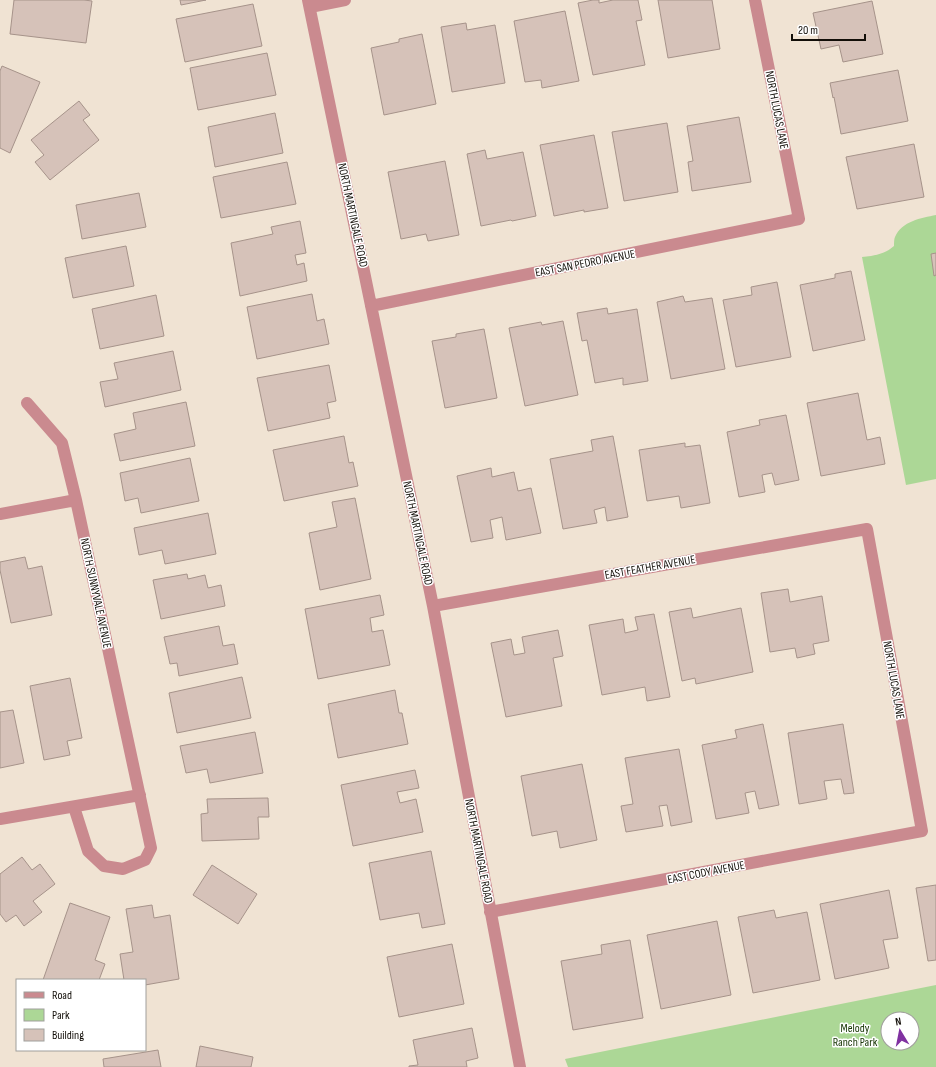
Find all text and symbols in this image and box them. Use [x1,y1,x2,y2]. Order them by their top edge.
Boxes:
scale bar [792,16,865,42]
text: 20 m [798,23,818,38]
street label: NORTH LUCAS LANE [762,70,791,150]
street label: NORTH MARTINGALE ROAD [334,162,371,269]
street label: EAST SAN PEDRO AVENUE [534,246,636,281]
street label: NORTH MARTINGALE ROAD [399,480,436,587]
street label: NORTH SUNNYVALE AVENUE [77,537,115,650]
street label: EAST FEATHER AVENUE [604,552,697,583]
street label: NORTH LUCAS LANE [879,640,908,720]
street label: NORTH MARTINGALE ROAD [461,798,496,905]
street label: EAST CODY AVENUE [666,858,746,887]
legend [16,979,146,1051]
text: Road [52,988,72,1003]
text: Park [52,1008,70,1023]
north arrow [880,1011,920,1051]
text: N [894,1015,902,1029]
park label: Melody Ranch Park [833,1021,878,1050]
text: Building [52,1028,84,1043]

